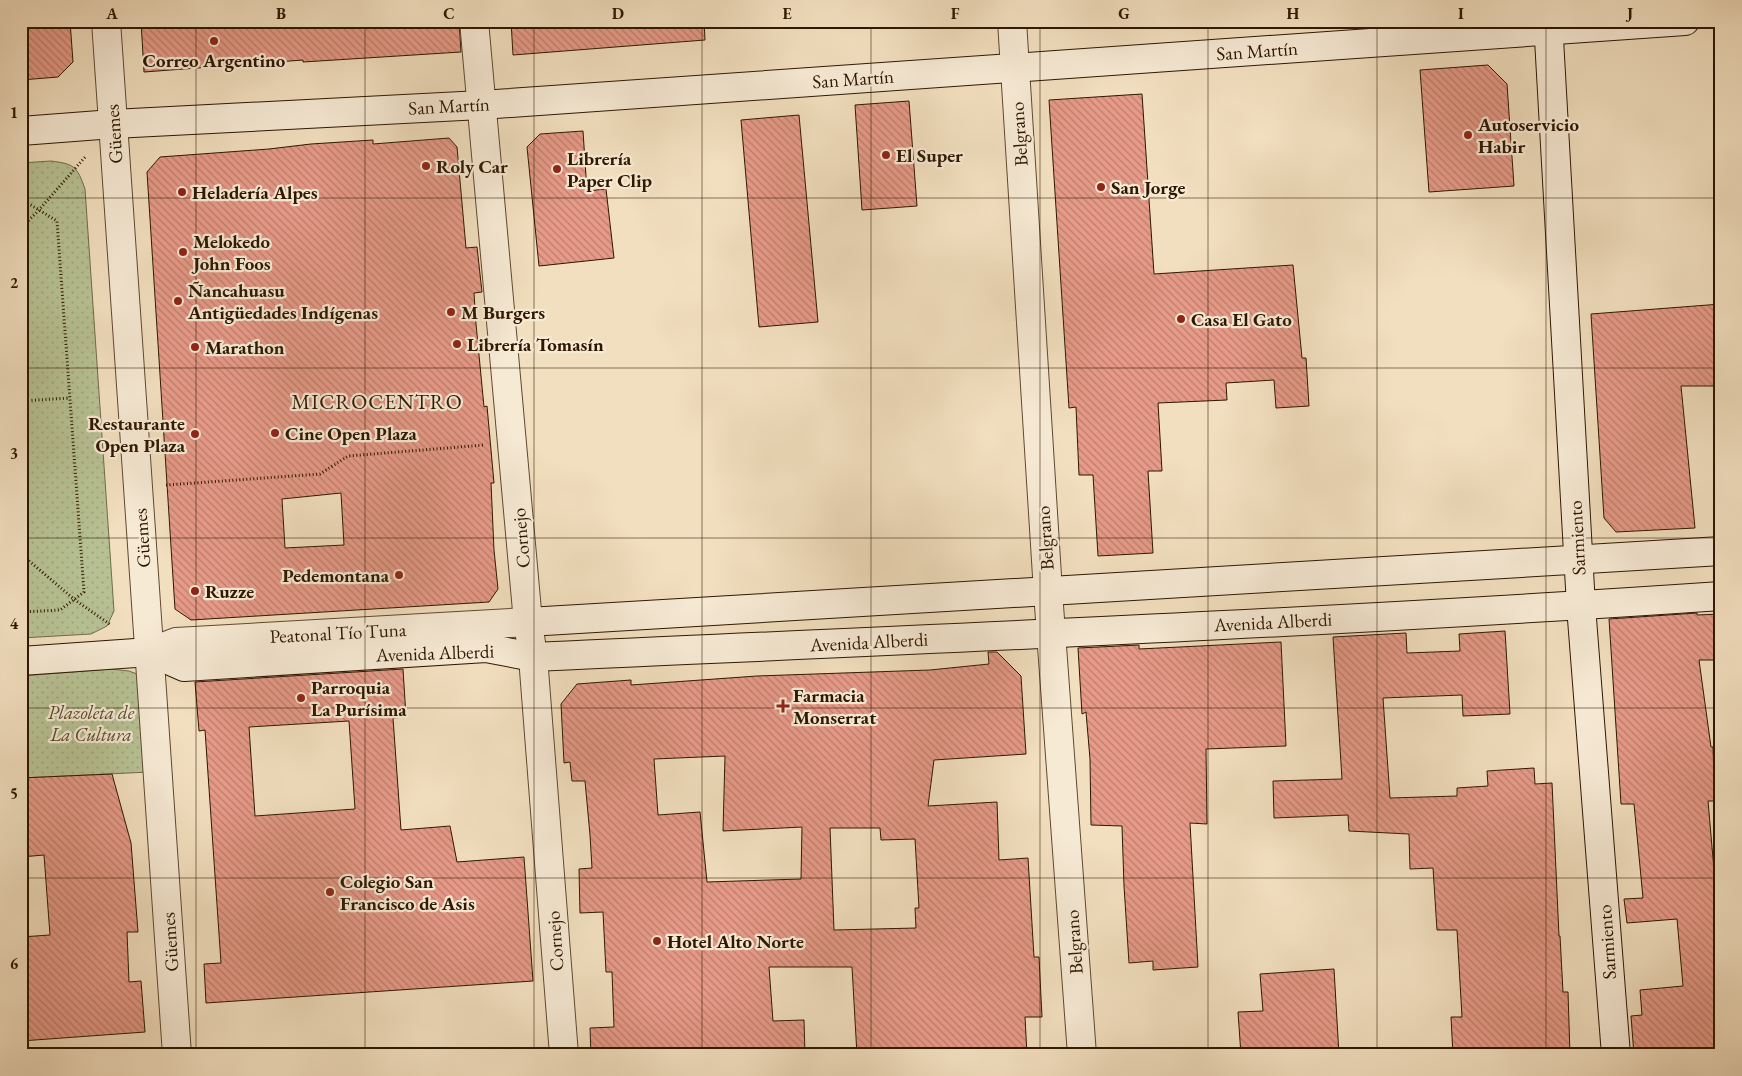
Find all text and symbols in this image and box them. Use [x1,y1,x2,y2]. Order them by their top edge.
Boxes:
text: A [105,3,118,24]
text: B [276,3,286,24]
text: C [443,3,455,24]
text: D [612,3,624,24]
text: E [782,3,792,24]
text: F [951,3,960,24]
text: G [1118,3,1130,24]
text: H [1287,3,1300,24]
text: I [1458,3,1464,24]
text: J [1625,3,1633,24]
marker: Correo Argentino [208,35,220,47]
street label: San Martín [1215,36,1299,66]
place label: Correo Argentino [143,48,286,73]
street label: San Martín [811,64,895,94]
street label: San Martín [408,91,490,121]
street label: Belgrano [1004,101,1034,167]
text: 1 [10,102,18,123]
street label: Güemes [99,103,129,165]
place label: Autoservicio Habir [1477,112,1579,159]
marker: Autoservicio Habir [1462,129,1474,141]
place label: El Super [896,143,963,168]
place label: Librería Paper Clip [567,146,653,193]
marker: El Super [880,149,892,161]
place label: Roly Car [436,154,508,179]
marker: Roly Car [420,160,432,172]
marker: Librería Paper Clip [551,163,563,175]
place label: San Jorge [1111,175,1186,200]
place label: Heladería Alpes [192,180,318,205]
marker: San Jorge [1095,181,1107,193]
marker: Heladería Alpes [176,186,188,198]
place label: Melokedo John Foos [191,229,271,276]
marker: Melokedo John Foos [177,246,189,258]
text: 2 [10,272,19,293]
place label: Ñancahuasu Antigüedades Indígenas [187,278,378,325]
marker: Ñancahuasu Antigüedades Indígenas [172,295,184,307]
place label: M Burgers [461,300,545,325]
marker: M Burgers [445,306,457,318]
place label: Casa El Gato [1191,307,1292,332]
marker: Casa El Gato [1175,313,1187,325]
place label: Librería Tomasín [467,332,604,357]
place label: Marathon [205,335,285,360]
marker: Librería Tomasín [451,338,463,350]
marker: Marathon [189,341,201,353]
district label: MICROCENTRO [291,388,463,415]
place label: Restaurante Open Plaza [88,411,186,458]
place label: Cine Open Plaza [285,421,418,446]
marker: Cine Open Plaza [269,427,281,439]
marker: Restaurante Open Plaza [189,428,201,440]
text: 3 [10,443,18,464]
street label: Sarmiento [1563,500,1591,576]
street label: Belgrano [1030,505,1060,571]
street label: Güemes [127,507,157,569]
street label: Cornejo [506,507,536,569]
place label: Pedemontana [282,563,390,588]
marker: Pedemontana [393,569,405,581]
place label: Ruzze [205,579,254,604]
marker: Ruzze [189,585,201,597]
street label: Avenida Alberdi [1212,606,1333,638]
text: 4 [10,613,19,634]
street label: Peatonal Tío Tuna [269,617,407,649]
street label: Avenida Alberdi [808,626,929,658]
street label: Avenida Alberdi [374,638,495,668]
place label: Parroquia La Purísima [311,675,407,722]
place label: Farmacia Monserrat [793,683,876,730]
marker: Parroquia La Purísima [295,692,307,704]
park label: Plazoleta de La Cultura [48,700,135,747]
marker: Farmacia Monserrat [777,700,789,712]
text: 5 [10,783,18,804]
place label: Colegio San Francisco de Asis [340,869,475,916]
marker: Colegio San Francisco de Asis [324,886,336,898]
street label: Sarmiento [1592,904,1622,980]
street label: Belgrano [1059,909,1089,975]
street label: Cornejo [540,910,570,972]
street label: Güemes [155,911,185,973]
place label: Hotel Alto Norte [667,929,804,954]
marker: Hotel Alto Norte [651,935,663,947]
text: 6 [10,953,19,974]

